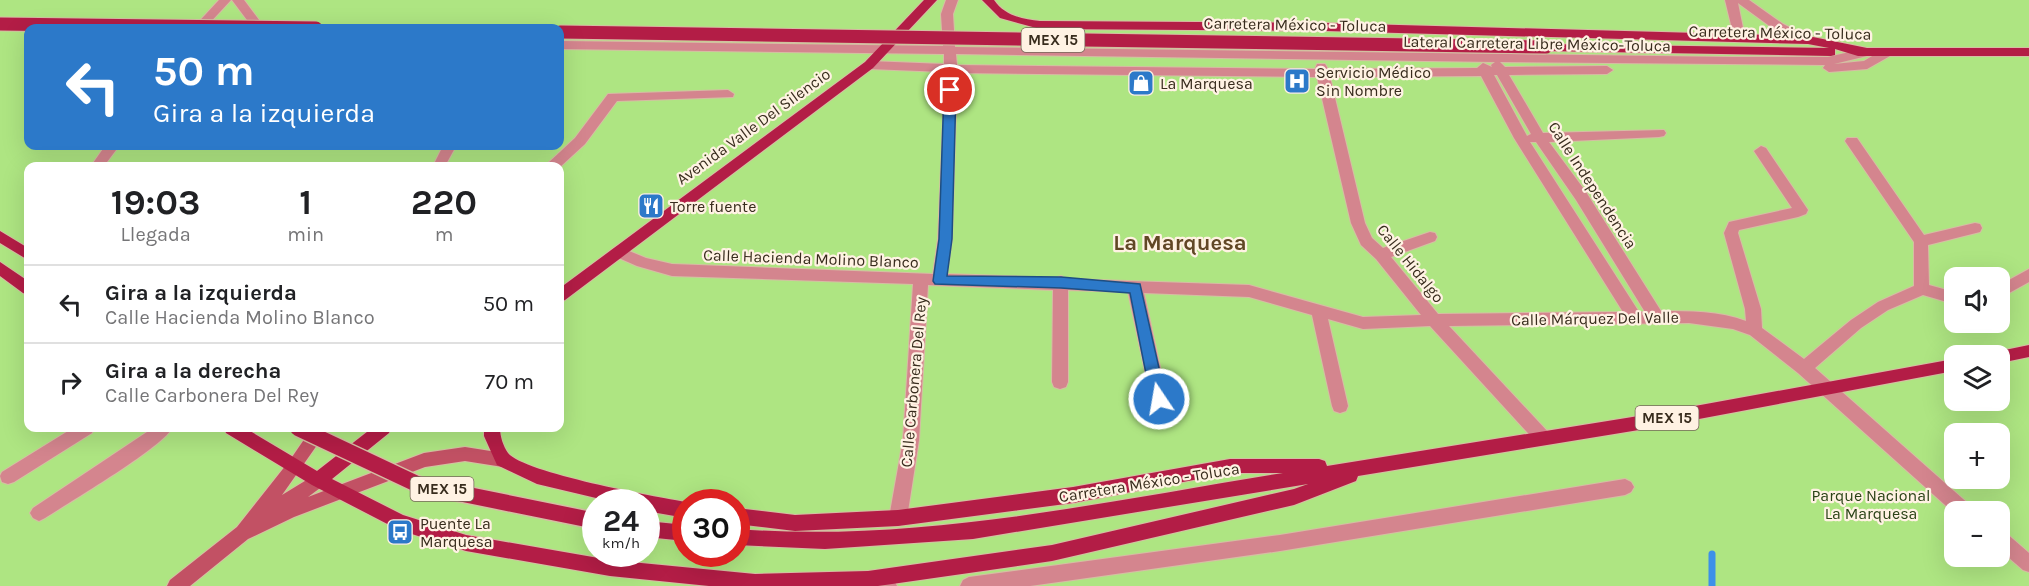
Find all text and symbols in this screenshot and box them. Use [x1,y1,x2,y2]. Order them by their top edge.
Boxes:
street label: Carretera México - Toluca [1204,13,1386,36]
street label: Carretera México - Toluca [1689,21,1871,44]
road number: MEX 15 [1022,28,1084,52]
street label: Lateral Carretera Libre México-Toluca [1403,32,1671,55]
text: 50 m [153,46,255,96]
icon: left [54,48,132,126]
place label: Servicio Médico Sin Nombre [1316,63,1431,100]
street label: Avenida Valle Del Silencio [673,64,834,189]
pin [924,64,975,115]
hospital icon: Servicio Médico Sin Nombre [1282,66,1312,96]
shop icon: La Marquesa [1126,68,1156,98]
icon: arrive [933,73,966,106]
place label: La Marquesa [1160,74,1253,93]
text: Gira a la izquierda [153,97,375,129]
street label: Calle Independencia [1544,118,1641,252]
text: 19:03 [111,181,200,223]
text: 1 [299,181,312,223]
text: 220 [411,181,477,223]
restaurant icon: Torre fuente [636,191,666,221]
place label: Torre fuente [670,197,756,216]
street label: Calle Hidalgo [1373,220,1448,306]
text: Llegada [120,223,191,246]
text: min [287,223,324,246]
text: m [435,223,453,246]
district label: La Marquesa [1113,230,1247,256]
street label: Calle Hacienda Molino Blanco [703,245,919,272]
map controls [1944,267,2010,567]
button: sound [1944,267,2010,333]
text: Gira a la izquierda [105,280,297,306]
icon: left [54,288,87,321]
text: 50 m [483,291,534,317]
street label: Calle Carbonera Del Rey [897,295,930,468]
text: Calle Hacienda Molino Blanco [105,306,375,329]
street label: Calle Márquez Del Valle [1511,308,1679,329]
button: layers [1944,345,2010,411]
text: Gira a la derecha [105,358,281,384]
icon: right [54,366,87,399]
position arrow [1127,367,1191,431]
text: 70 m [485,369,534,395]
text: Calle Carbonera Del Rey [105,384,319,407]
road number: MEX 15 [1636,406,1698,430]
button: + [1944,423,2010,489]
street label: Carretera México - Toluca [1057,459,1241,506]
road number: MEX 15 [410,477,474,501]
park label: Parque Nacional La Marquesa [1812,486,1930,523]
speed limit sign: 30 [672,489,750,567]
button: − [1944,501,2010,567]
text: 24 [603,503,639,539]
place label: Puente La Marquesa [420,514,493,551]
bus stop icon: Puente La Marquesa [385,517,415,547]
text: km/h [602,534,640,552]

